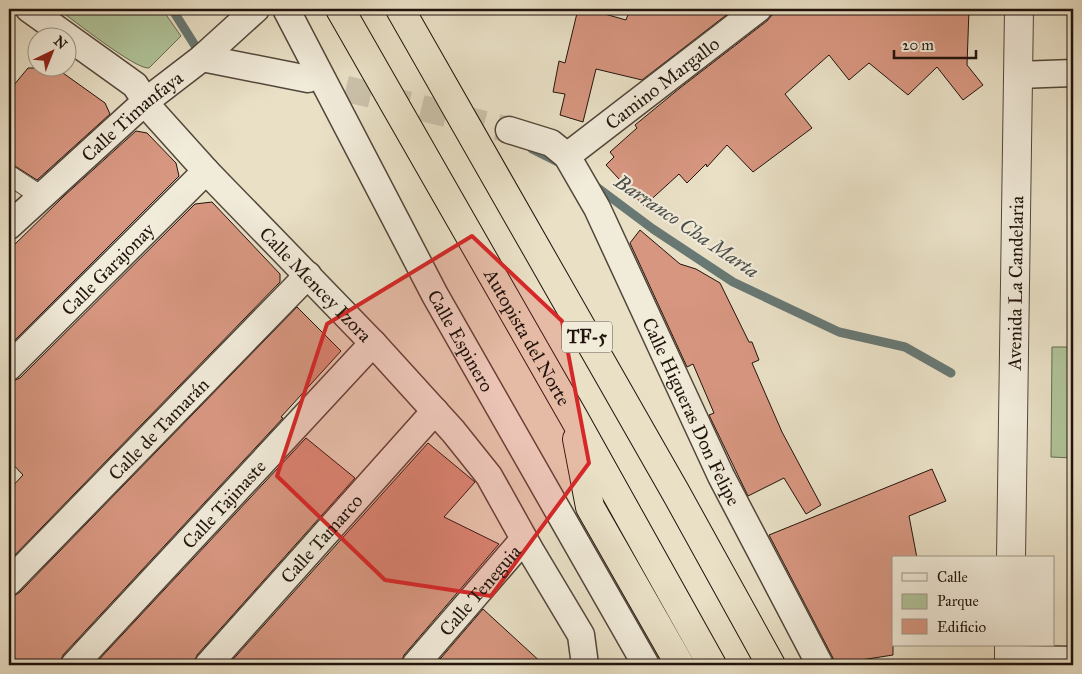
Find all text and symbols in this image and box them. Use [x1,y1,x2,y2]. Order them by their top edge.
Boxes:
north arrow [28,28,78,78]
scale bar [894,28,977,60]
street label: Camino Margallo [601,32,724,134]
text: N [50,33,71,53]
text: 20 m [902,36,934,54]
street label: Calle Timanfaya [77,66,188,166]
water label: Barranco Cha Marta [610,168,763,283]
street label: Avenida La Candelaria [1003,195,1028,371]
street label: Calle Garajonay [57,217,160,320]
street label: Calle Mencey Izora [255,222,377,348]
street label: Autopista del Norte [479,264,575,410]
street label: Calle Espinero [422,286,499,396]
street label: Calle Higueras Don Felipe [637,314,745,510]
road number: TF-5 [562,322,612,352]
street label: Calle de Tamarán [104,373,214,485]
street label: Calle Tajinaste [177,455,271,553]
street label: Calle Tamarco [276,489,368,588]
street label: Calle Teneguia [434,539,527,641]
legend [892,556,1054,646]
text: Calle [937,568,968,586]
text: Parque [937,592,979,611]
text: Edificio [937,618,986,636]

